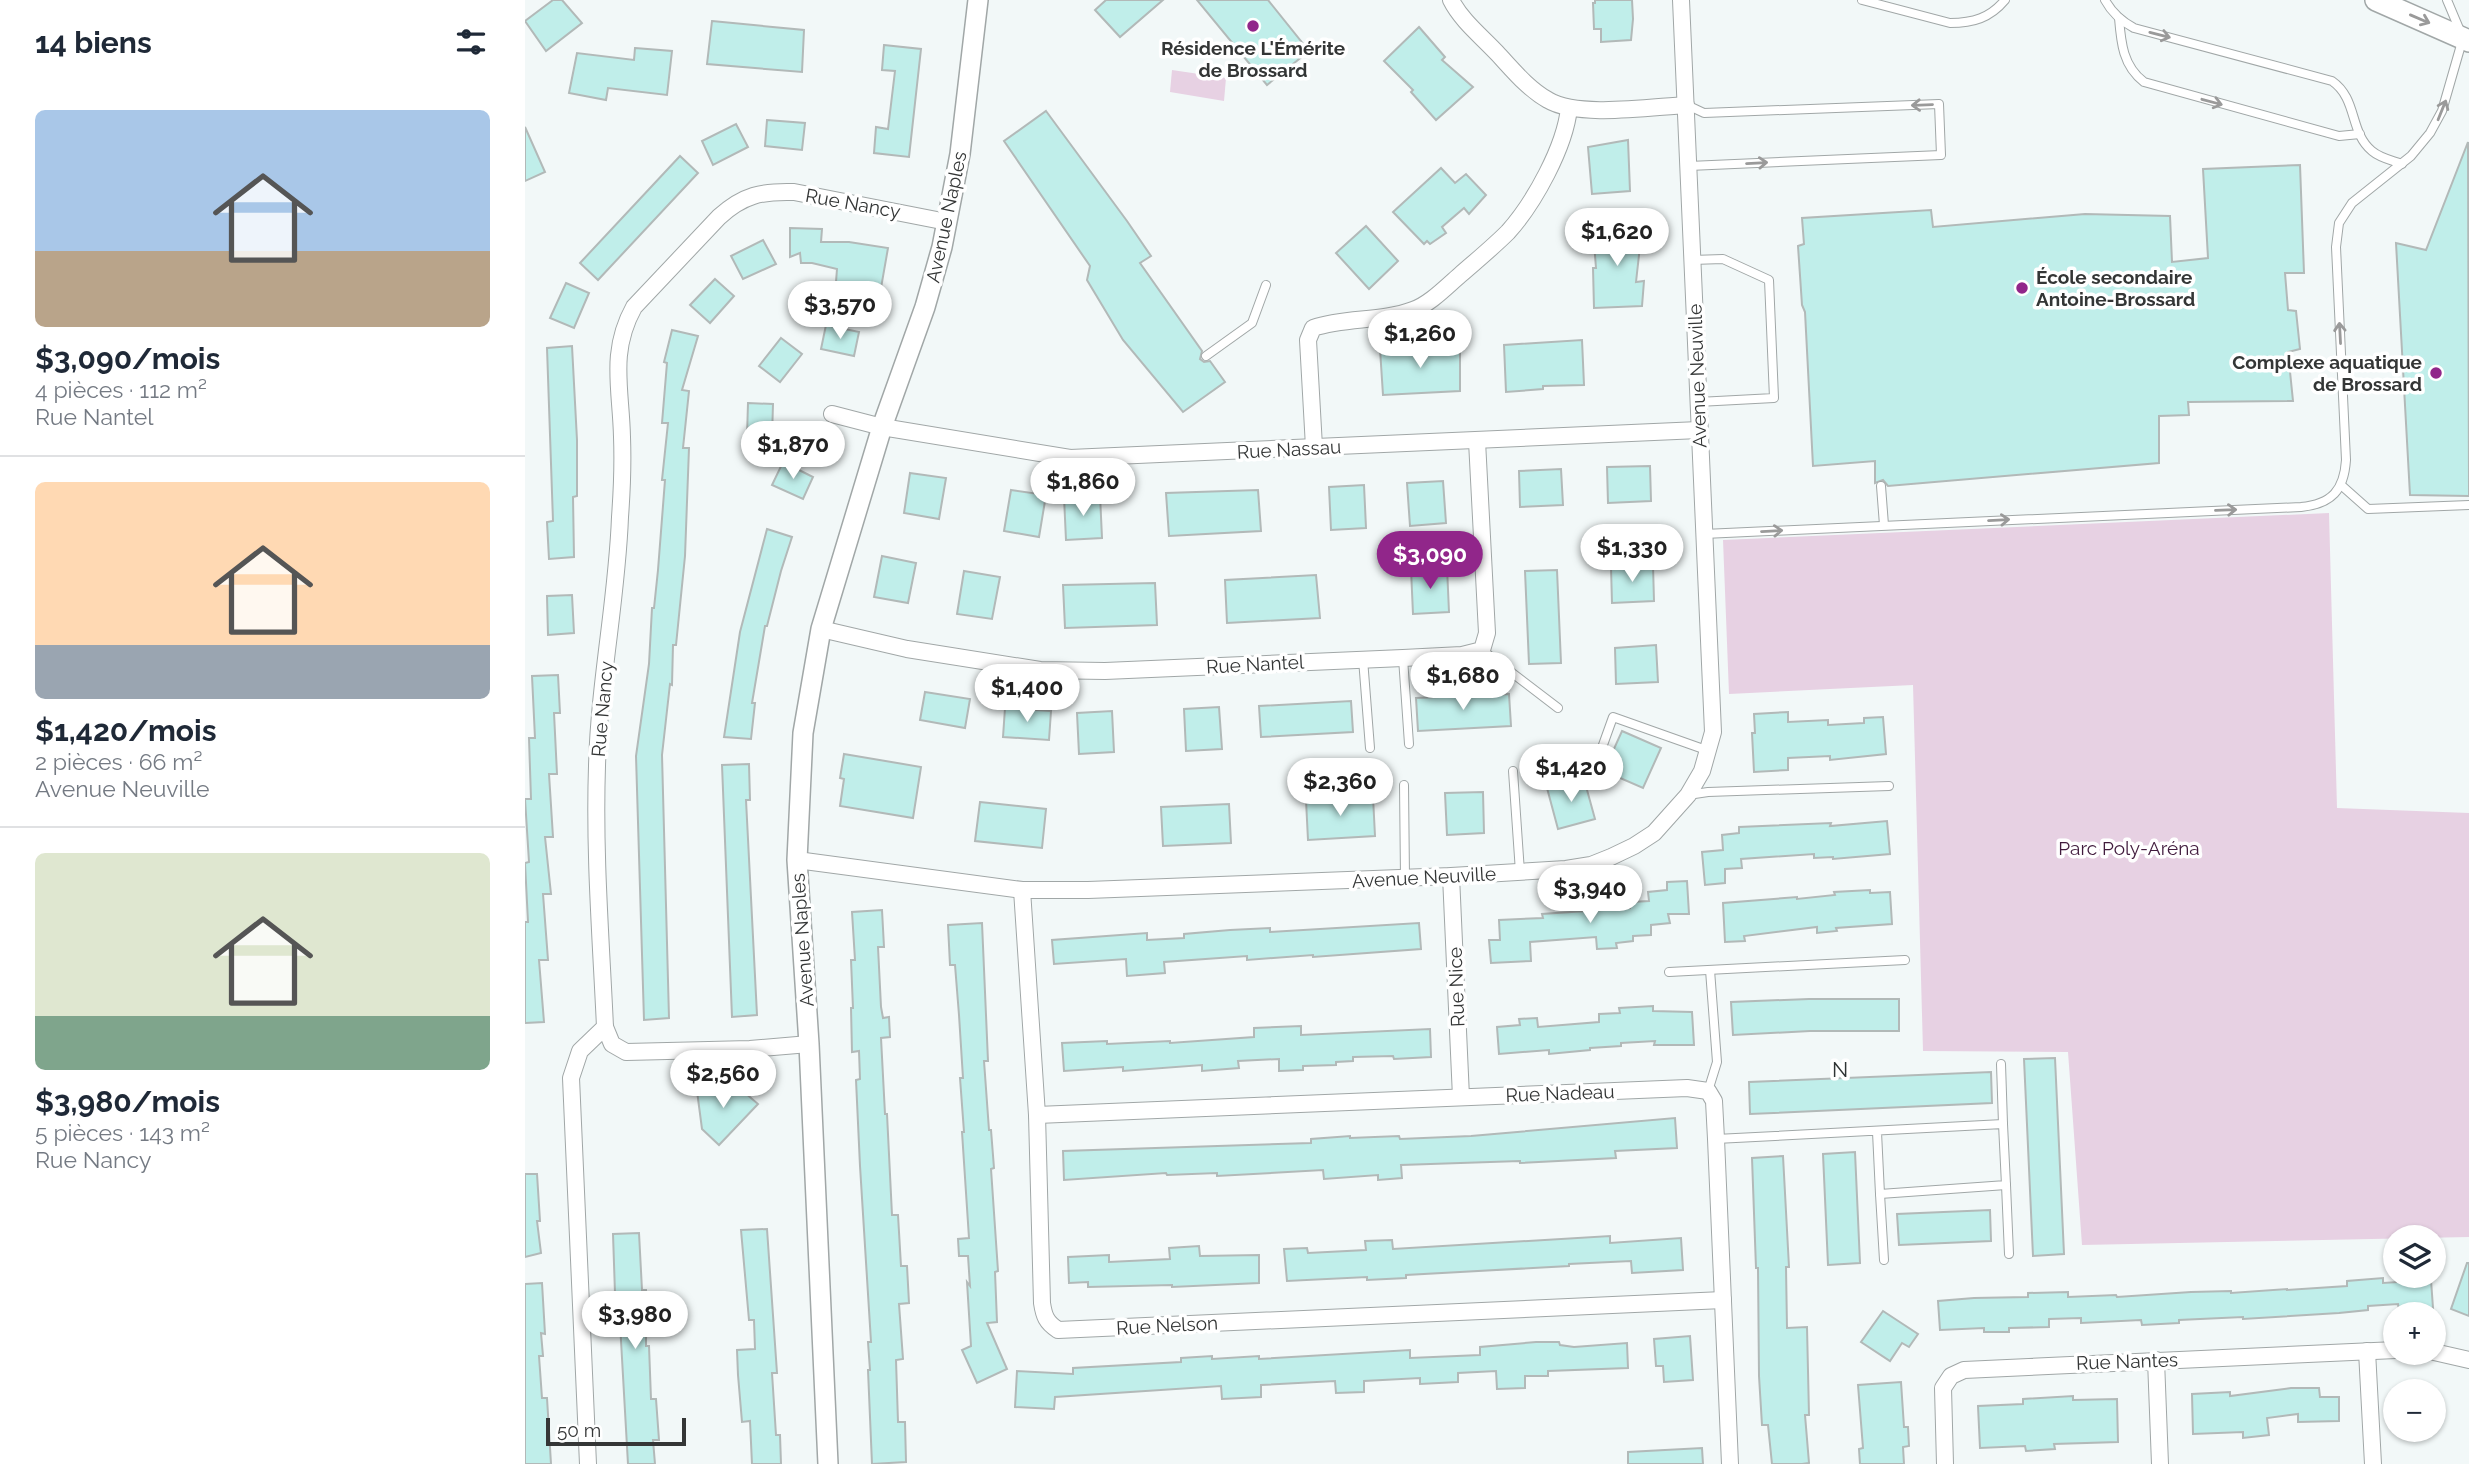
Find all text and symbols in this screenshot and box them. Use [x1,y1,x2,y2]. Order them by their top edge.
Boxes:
one-way arrow [2409,13,2430,26]
marker: Résidence L'Émérite de Brossard [1245,18,1261,34]
icon: filters [452,23,490,61]
text: 14 biens [35,25,152,60]
one-way arrow [2148,29,2171,42]
place label: Résidence L'Émérite de Brossard [1161,37,1345,81]
one-way arrow [2201,96,2223,109]
one-way arrow [1910,98,1933,111]
one-way arrow [2436,99,2449,121]
street label: Avenue Naples [921,149,971,285]
icon: home [200,155,326,281]
one-way arrow [1745,156,1768,169]
street label: Rue Nancy [804,184,902,222]
pin: $1,620 [1560,208,1674,268]
text: $1,620 [1581,217,1653,244]
place label: École secondaire Antoine-Brossard [2036,266,2195,310]
marker: École secondaire Antoine-Brossard [2014,280,2030,296]
pin: $3,570 [783,282,897,341]
text: $3,570 [804,290,876,317]
street label: Avenue Neuville [1683,304,1711,448]
pin: $1,260 [1363,310,1477,370]
text: $1,260 [1384,319,1456,346]
one-way arrow [2334,321,2347,344]
text: $3,090/mois [35,341,220,376]
place label: Complexe aquatique de Brossard [2232,351,2422,395]
marker: Complexe aquatique de Brossard [2428,365,2444,381]
text: 4 pièces · 112 m² [35,376,207,403]
text: Rue Nantel [35,403,154,430]
pin: $1,870 [736,421,850,481]
text: $1,870 [757,430,829,457]
street label: Rue Nassau [1236,435,1342,463]
pin: $1,860 [1026,458,1140,518]
text: $1,860 [1046,467,1120,494]
one-way arrow [2215,504,2238,517]
one-way arrow [1987,513,2010,526]
pin: $1,330 [1575,524,1689,584]
one-way arrow [1760,524,1783,537]
icon: home [200,527,326,653]
pin: $3,090 [1373,532,1487,591]
text: $1,330 [1596,533,1668,560]
text: $3,090 [1393,540,1467,567]
street label: Rue Nantel [1205,650,1305,678]
pin: $1,680 [1406,652,1520,712]
street label: Rue Nancy [587,660,617,758]
text: $1,680 [1426,661,1500,688]
pin: $1,400 [970,664,1084,724]
text: $1,400 [991,673,1063,700]
text: $1,420/mois [35,713,217,748]
pin: $1,420 [1514,744,1628,804]
text: 2 pièces · 66 m² [35,748,202,775]
text: $1,420 [1535,753,1607,780]
pin: $2,360 [1283,758,1397,818]
text: $2,360 [1303,767,1377,794]
text: Avenue Neuville [35,775,210,802]
park label: Parc Poly-Aréna [2058,837,2200,859]
street label: Avenue Neuville [1351,862,1497,892]
pin: $3,940 [1533,866,1647,925]
street label: Avenue Naples [786,873,818,1007]
text: $3,940 [1553,874,1627,901]
icon: home [200,898,326,1024]
street label: Rue Nice [1444,947,1468,1027]
pin: $2,560 [666,1050,780,1110]
district label: N [1832,1057,1850,1082]
text: $2,560 [686,1059,760,1086]
street label: Rue Nadeau [1505,1080,1615,1106]
text: $3,980/mois [35,1084,220,1119]
text: 5 pièces · 143 m² [35,1119,210,1146]
text: Rue Nancy [35,1146,151,1173]
map controls [2383,1225,2446,1442]
button: layers [2383,1225,2446,1288]
pin: $3,980 [578,1292,692,1351]
text: $3,980 [598,1300,672,1327]
button: + [2383,1302,2446,1365]
street label: Rue Nelson [1116,1311,1218,1339]
street label: Rue Nantes [2076,1348,2178,1374]
button: − [2383,1379,2446,1442]
scale bar [546,1415,686,1447]
text: 50 m [557,1419,601,1441]

